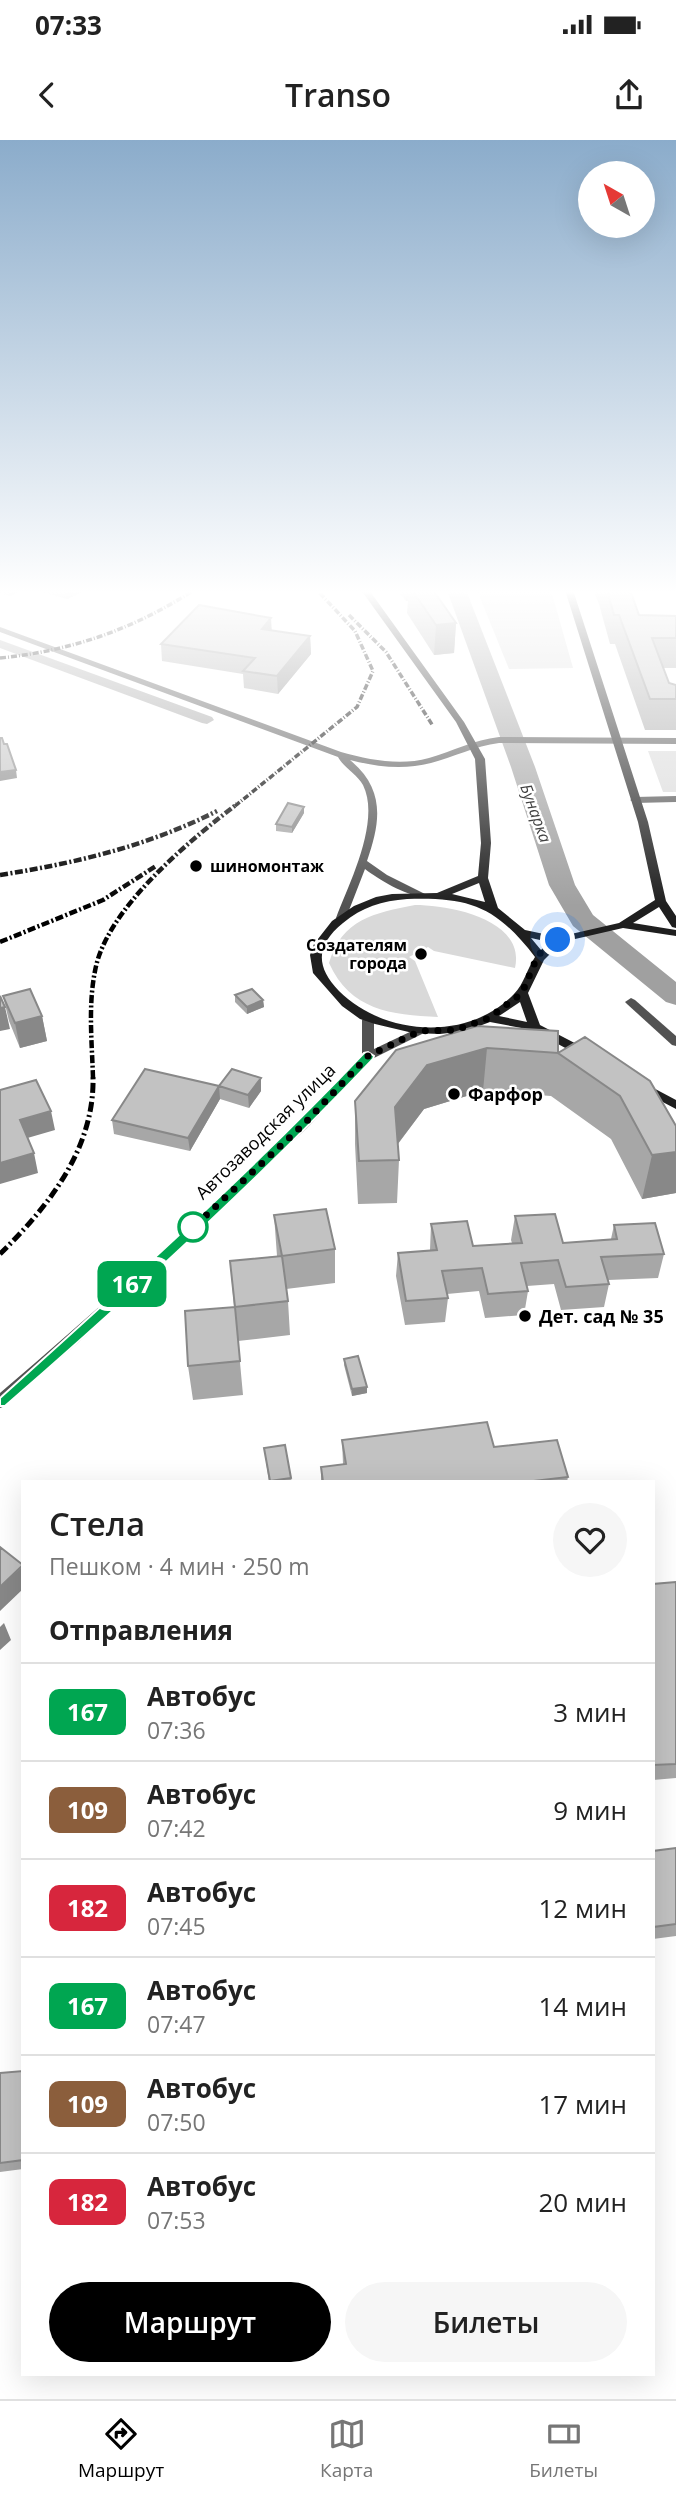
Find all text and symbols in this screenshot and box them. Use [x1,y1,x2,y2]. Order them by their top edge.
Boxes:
text: 07:33 [35,7,102,43]
text: Transo [285,73,391,116]
icon: back [28,76,66,114]
icon: share [610,76,648,114]
north arrow [578,161,654,238]
map controls [578,161,655,238]
water label: Бунарка [515,781,557,845]
place label: шиномонтаж [210,855,324,877]
marker: шиномонтаж [188,858,204,874]
your location [540,922,575,957]
place label: Создателям города [306,934,407,974]
marker: Создателям города [413,946,429,962]
street label: Автозаводская улица [190,1058,340,1204]
place label: Фарфор [468,1082,543,1106]
marker: Фарфор [446,1086,462,1102]
unlabelled marker [178,1212,208,1242]
line badge: 167 [92,1261,172,1307]
text: 167 [111,1267,153,1300]
place label: Дет. сад № 35 [539,1304,664,1328]
marker: Дет. сад № 35 [517,1308,533,1324]
text: Стела [49,1501,145,1546]
button: heart [553,1503,627,1577]
text: Пешком · 4 мин · 250 m [49,1550,310,1582]
text: Отправления [49,1612,233,1648]
text: Автобус [147,1678,256,1714]
text: 3 мин [553,1694,627,1730]
text: 167 [67,1695,108,1728]
text: 07:36 [147,1714,206,1746]
text: Автобус [147,1776,256,1812]
text: 9 мин [553,1792,627,1828]
text: 109 [67,1793,108,1826]
text: 07:42 [147,1812,206,1844]
text: Автобус [147,1874,256,1910]
text: 12 мин [538,1890,627,1926]
text: 182 [67,1891,108,1924]
text: 07:45 [147,1910,206,1942]
text: Автобус [147,1972,256,2008]
text: 14 мин [538,1988,627,2024]
text: 167 [67,1989,108,2022]
text: 07:47 [147,2008,206,2040]
text: Автобус [147,2070,256,2106]
text: 17 мин [538,2086,627,2122]
text: 109 [67,2087,108,2120]
text: 07:50 [147,2106,206,2138]
text: Автобус [147,2168,256,2204]
text: 20 мин [538,2184,627,2220]
text: 182 [67,2185,108,2218]
text: 07:53 [147,2204,206,2236]
button: Маршрут [49,2282,331,2362]
button: Билеты [345,2282,627,2362]
tab: Маршрут [78,2415,164,2483]
tab: Карта [320,2415,373,2483]
tab: Билеты [529,2415,598,2483]

